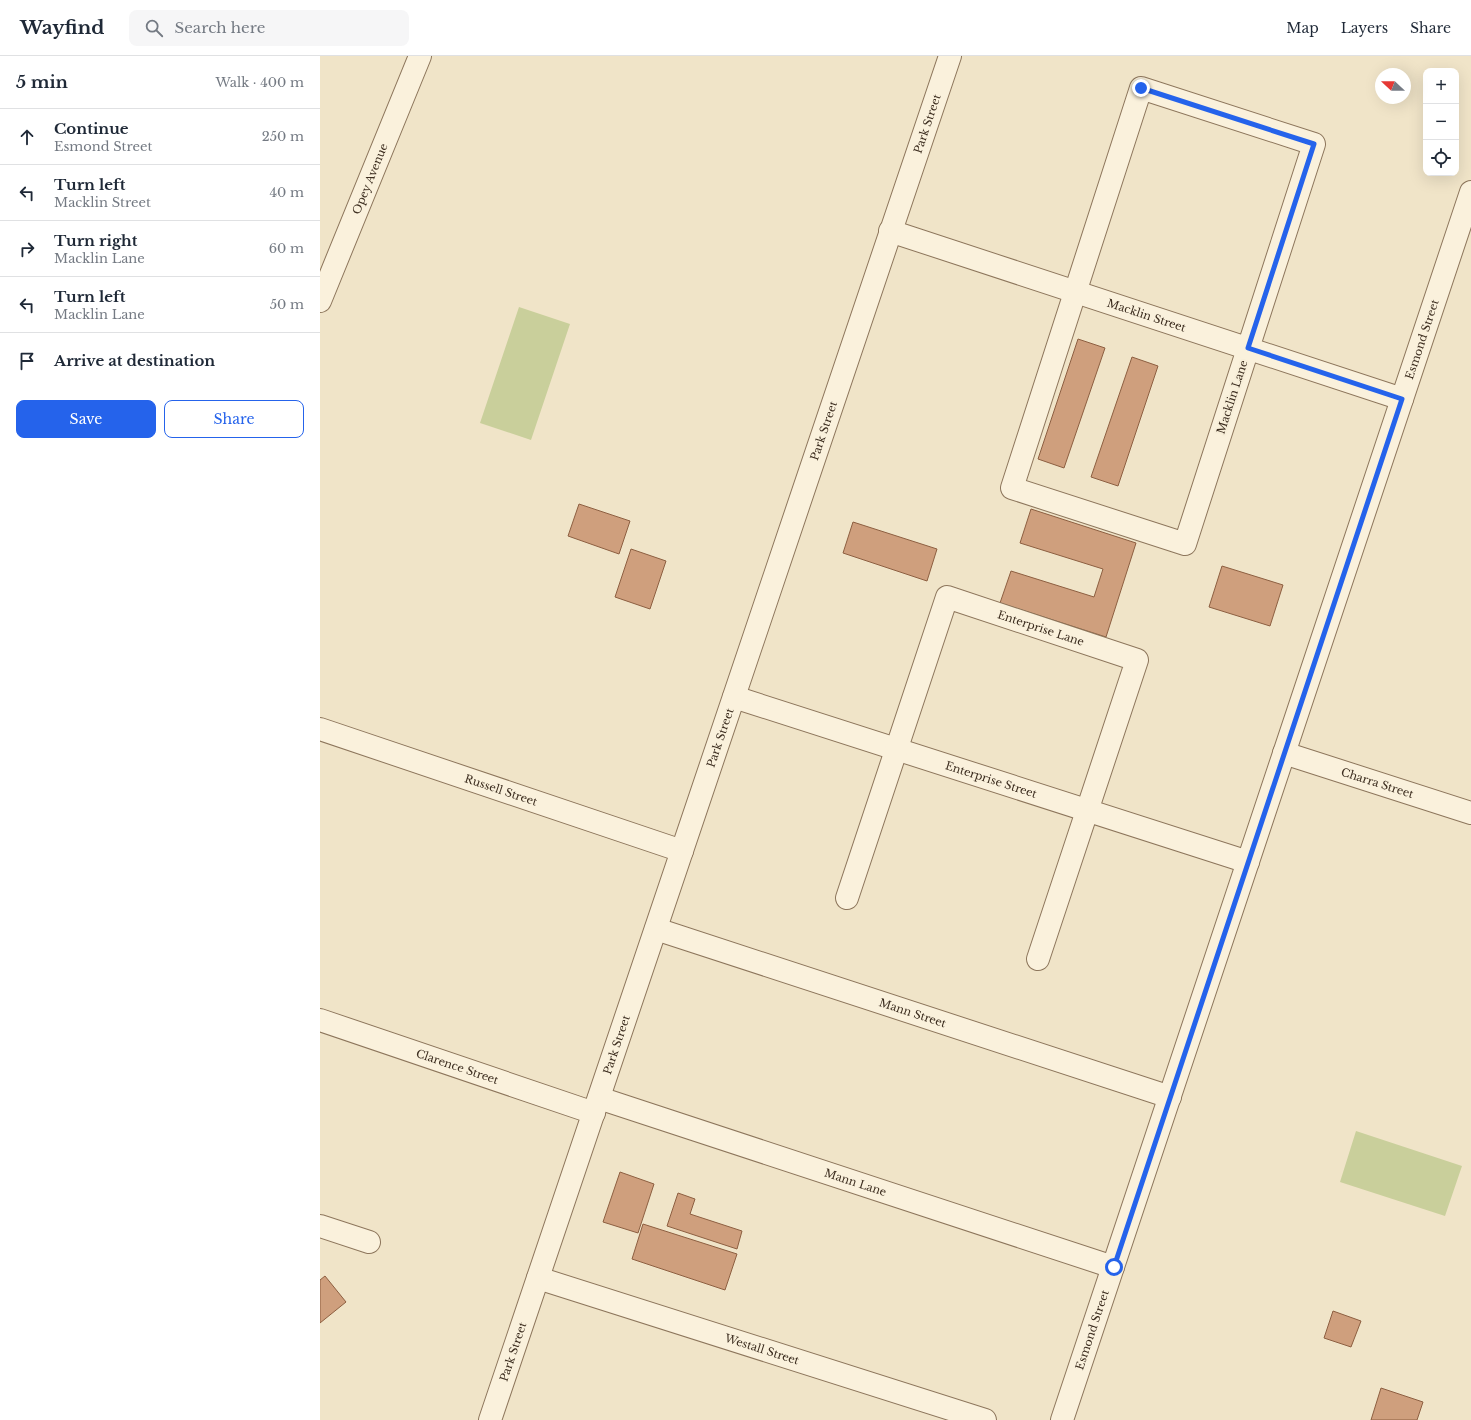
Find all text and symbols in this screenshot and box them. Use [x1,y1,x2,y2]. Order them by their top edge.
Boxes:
search box [129,10,409,46]
text: Wayfind [20,16,105,39]
icon: search [143,17,165,39]
text: Search here [175,18,265,37]
text: Map [1286,19,1319,37]
text: Layers [1341,19,1388,37]
text: Share [1410,19,1451,37]
north arrow [1375,68,1411,104]
map controls [1423,68,1459,176]
button: + [1423,68,1459,104]
text: 5 min [16,72,68,93]
text: Walk · 400 m [216,74,304,91]
route end [1132,79,1150,97]
street label: Park Street [911,91,944,155]
button: − [1423,104,1459,140]
text: Continue [54,119,129,138]
icon: ahead [16,126,38,148]
text: 250 m [262,128,304,145]
text: Esmond Street [54,138,152,155]
button: locate [1423,140,1459,176]
street label: Opey Avenue [349,141,391,216]
text: Turn left [54,175,125,194]
icon: left [16,182,38,204]
text: 40 m [269,184,304,201]
text: Macklin Street [54,194,151,211]
text: Turn right [54,231,137,250]
icon: right [16,238,38,260]
text: 60 m [269,240,304,257]
text: Macklin Lane [54,250,145,267]
text: Turn left [54,287,125,306]
icon: left [16,294,38,316]
text: 50 m [270,296,304,313]
street label: Macklin Street [1105,296,1188,335]
street label: Esmond Street [1402,297,1442,381]
text: Macklin Lane [54,306,145,323]
icon: arrive [16,350,38,372]
text: Arrive at destination [54,351,215,370]
street label: Macklin Lane [1213,358,1251,436]
street label: Park Street [807,398,840,462]
button: Save [16,400,156,438]
button: Share [164,400,304,438]
street label: Enterprise Lane [996,607,1086,649]
street label: Park Street [704,705,737,769]
street label: Enterprise Street [943,758,1039,801]
street label: Charra Street [1339,765,1416,801]
street label: Russell Street [463,771,540,809]
street label: Mann Street [877,995,949,1031]
street label: Park Street [600,1012,633,1076]
street label: Clarence Street [414,1046,501,1087]
street label: Mann Lane [823,1166,888,1199]
route start [1105,1258,1123,1276]
street label: Esmond Street [1072,1287,1112,1372]
street label: Park Street [497,1319,530,1383]
street label: Westall Street [722,1330,802,1368]

